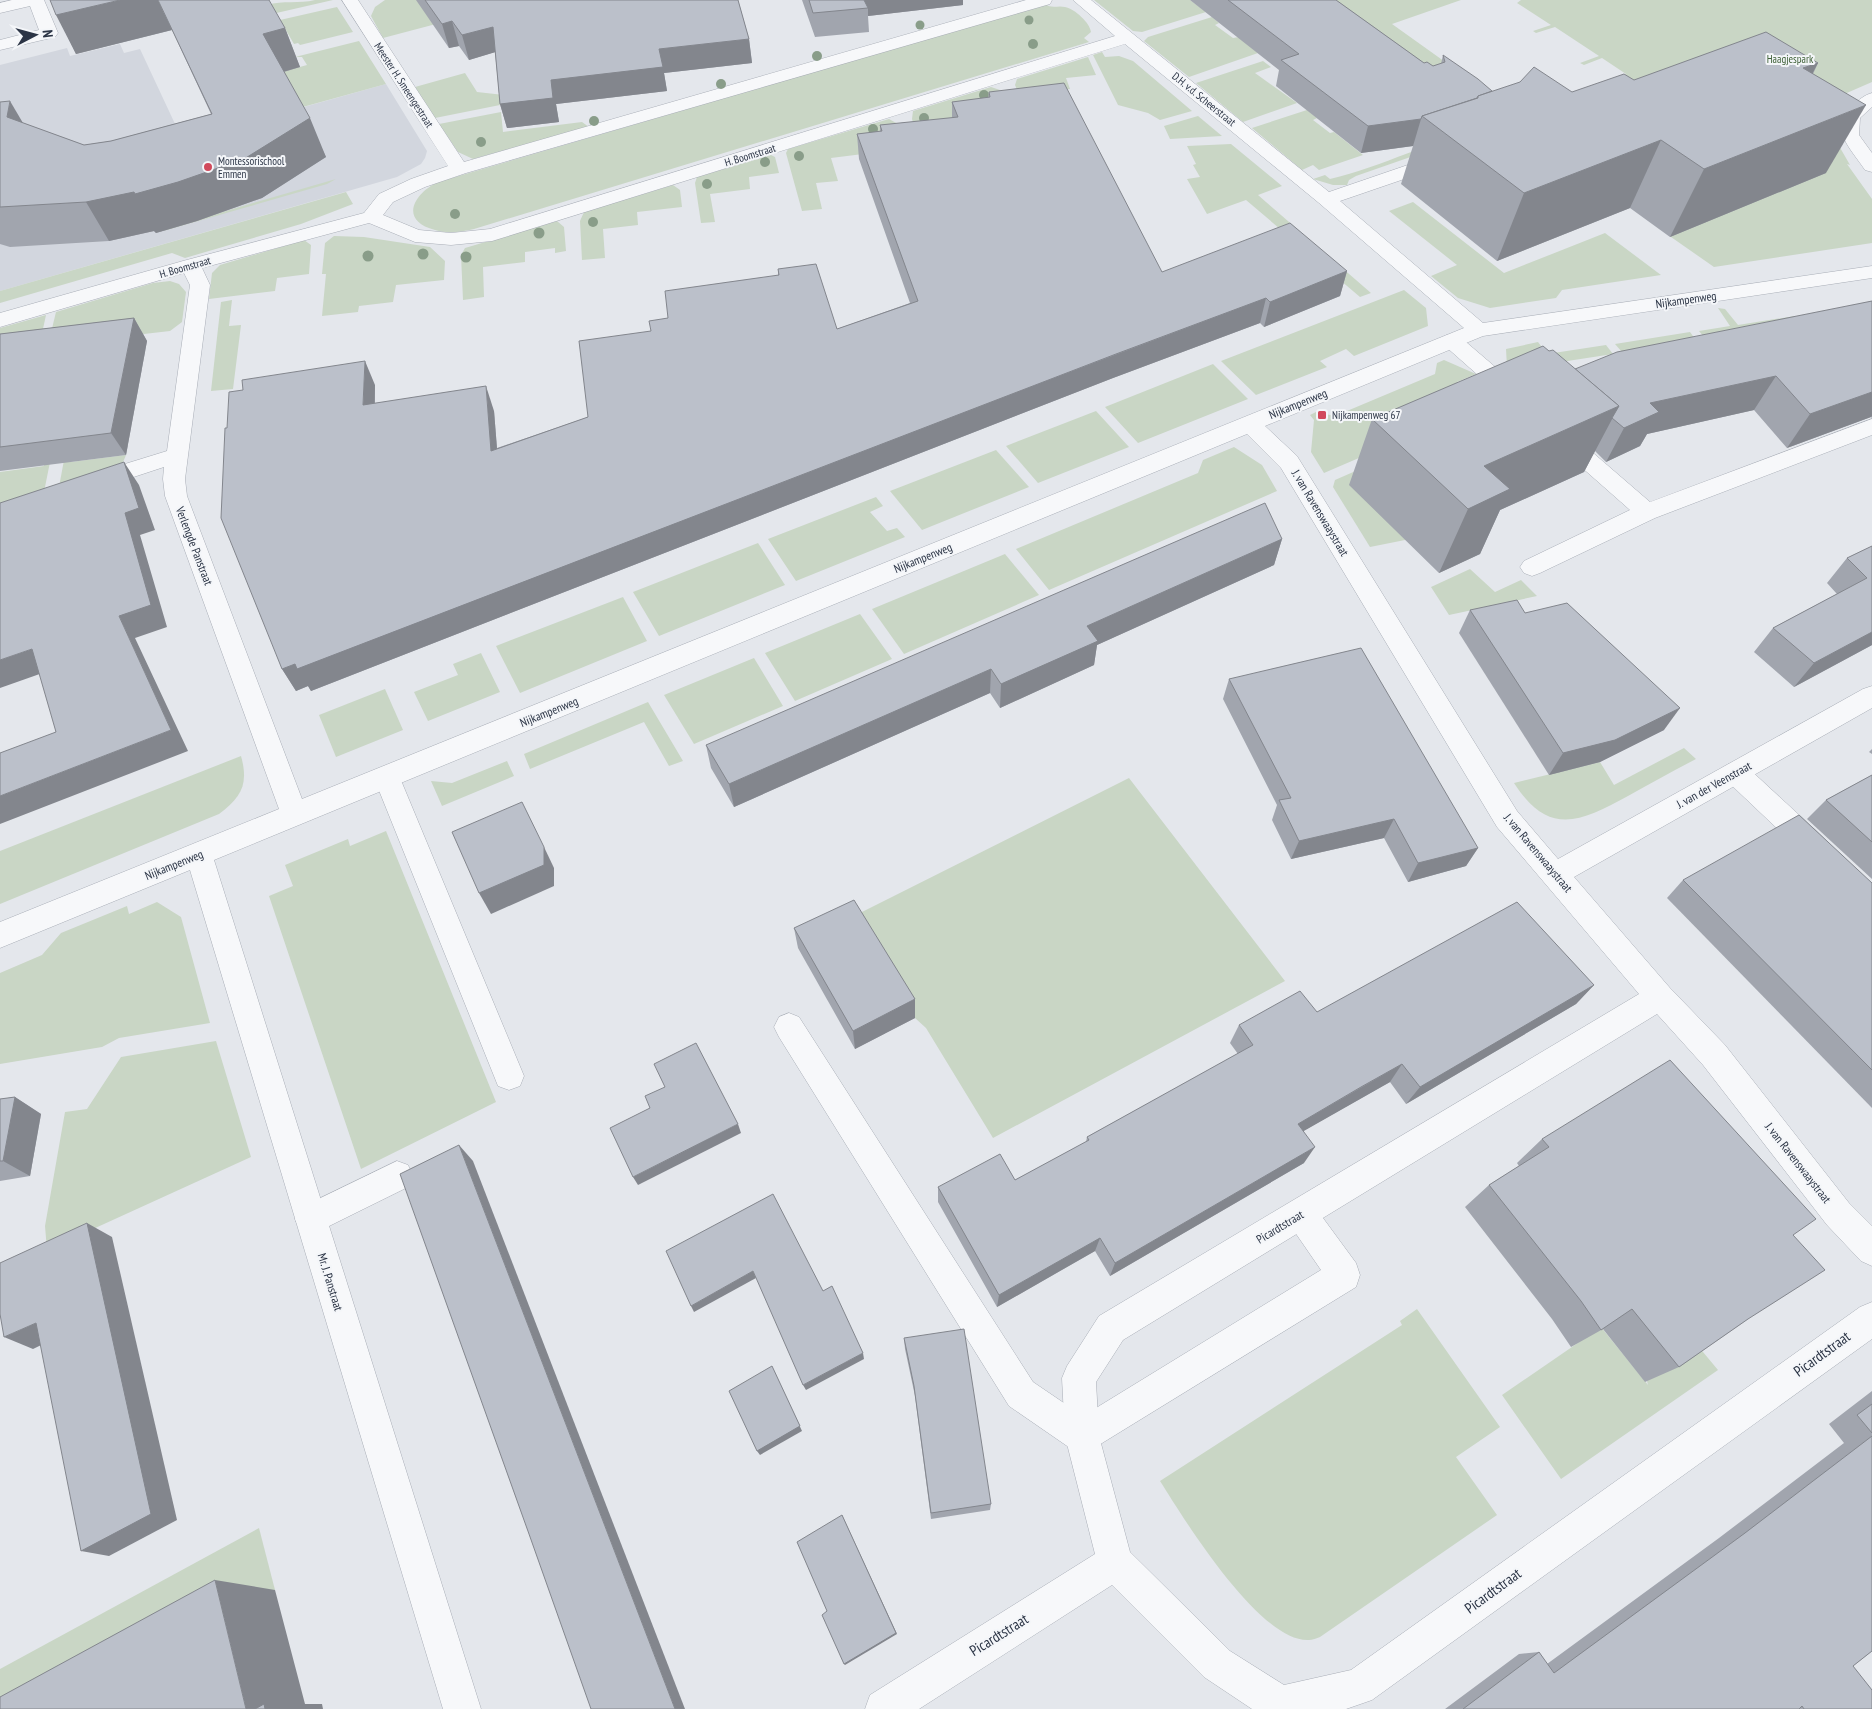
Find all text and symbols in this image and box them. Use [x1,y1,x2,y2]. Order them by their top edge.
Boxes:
north arrow [10,10,60,60]
text: N [39,29,57,38]
street label: Meester H. Smeengestraat [371,40,437,130]
park label: Haagjespark [1767,52,1814,66]
street label: D.H. v.d. Scheerstraat [1169,69,1239,129]
street label: H. Boomstraat [723,141,777,169]
place label: Montessorischool Emmen [218,154,285,181]
marker: Montessorischool Emmen [202,161,214,173]
street label: H. Boomstraat [158,253,212,281]
street label: Nijkampenweg [1654,288,1717,311]
street label: Nijkampenweg [1267,385,1329,422]
place label: Nijkampenweg 67 [1332,408,1401,422]
marker: Nijkampenweg 67 [1316,409,1328,421]
street label: J. van Ravenswaaystraat [1288,466,1353,559]
street label: Verlengde Panstraat [172,504,217,588]
street label: Nijkampenweg [892,539,954,576]
street label: Nijkampenweg [518,693,580,730]
street label: J. van der Veenstraat [1673,757,1754,812]
street label: J. van Ravenswaaystraat [1500,809,1576,896]
street label: Nijkampenweg [143,846,205,883]
street label: J. van Ravenswaaystraat [1762,1119,1835,1207]
street label: Picardtstraat [1253,1206,1307,1246]
street label: Mr. J. Panstraat [315,1251,347,1313]
street label: Picardtstraat [1790,1327,1854,1381]
street label: Picardtstraat [1461,1564,1525,1618]
street label: Picardtstraat [966,1609,1032,1660]

